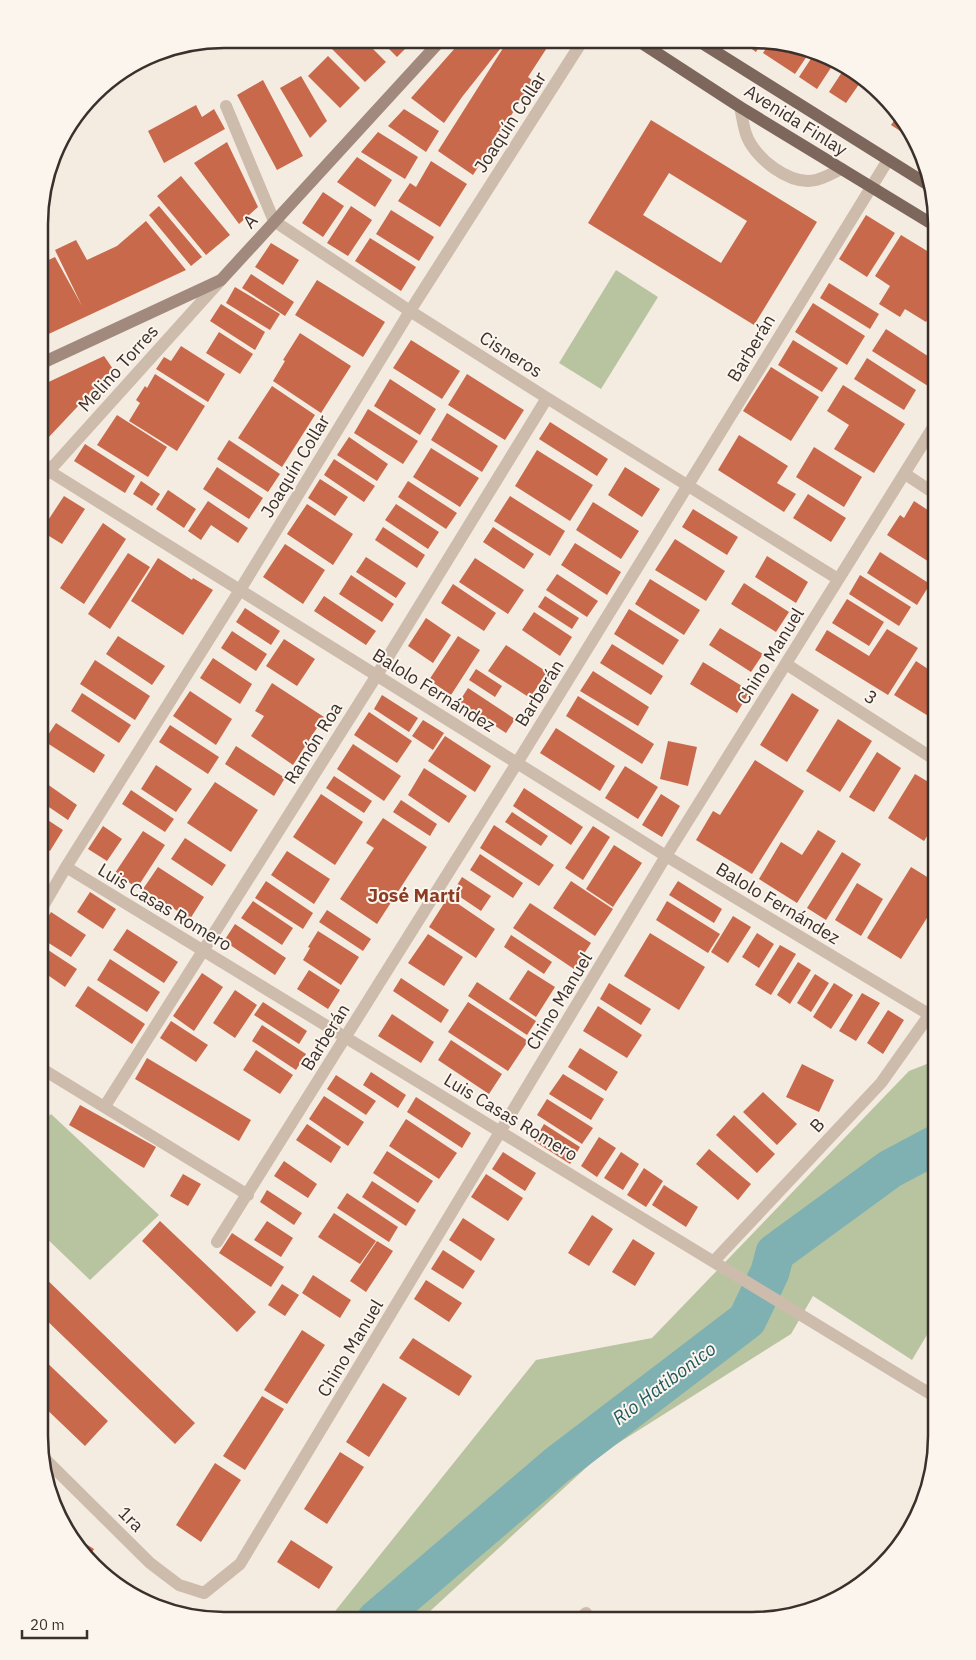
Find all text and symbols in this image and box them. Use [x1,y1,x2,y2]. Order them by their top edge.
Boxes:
street label: Joaquín Collar [469,67,551,177]
street label: Avenida Finlay [740,79,852,161]
street label: A [238,209,263,233]
street label: Barberán [722,310,780,386]
street label: Melino Torres [73,320,163,416]
street label: Cisneros [475,326,547,382]
street label: Joaquín Collar [255,410,335,522]
street label: Chino Manuel [731,603,809,709]
street label: Balolo Fernández [368,643,500,737]
street label: Barberán [509,655,569,731]
street label: 3 [860,684,882,710]
street label: Ramón Roa [279,698,347,788]
street label: Balolo Fernández [712,857,844,949]
street label: Luis Casas Romero [94,858,236,956]
district label: José Martí [368,883,461,907]
street label: Chino Manuel [521,948,597,1054]
street label: Barberán [295,999,355,1075]
street label: Luis Casas Romero [440,1068,582,1166]
street label: B [805,1113,829,1137]
street label: Chino Manuel [312,1295,388,1401]
water label: Río Hatibonico [607,1336,721,1430]
street label: 1ra [113,1501,149,1537]
scale bar [22,1608,88,1640]
text: 20 m [30,1615,65,1634]

